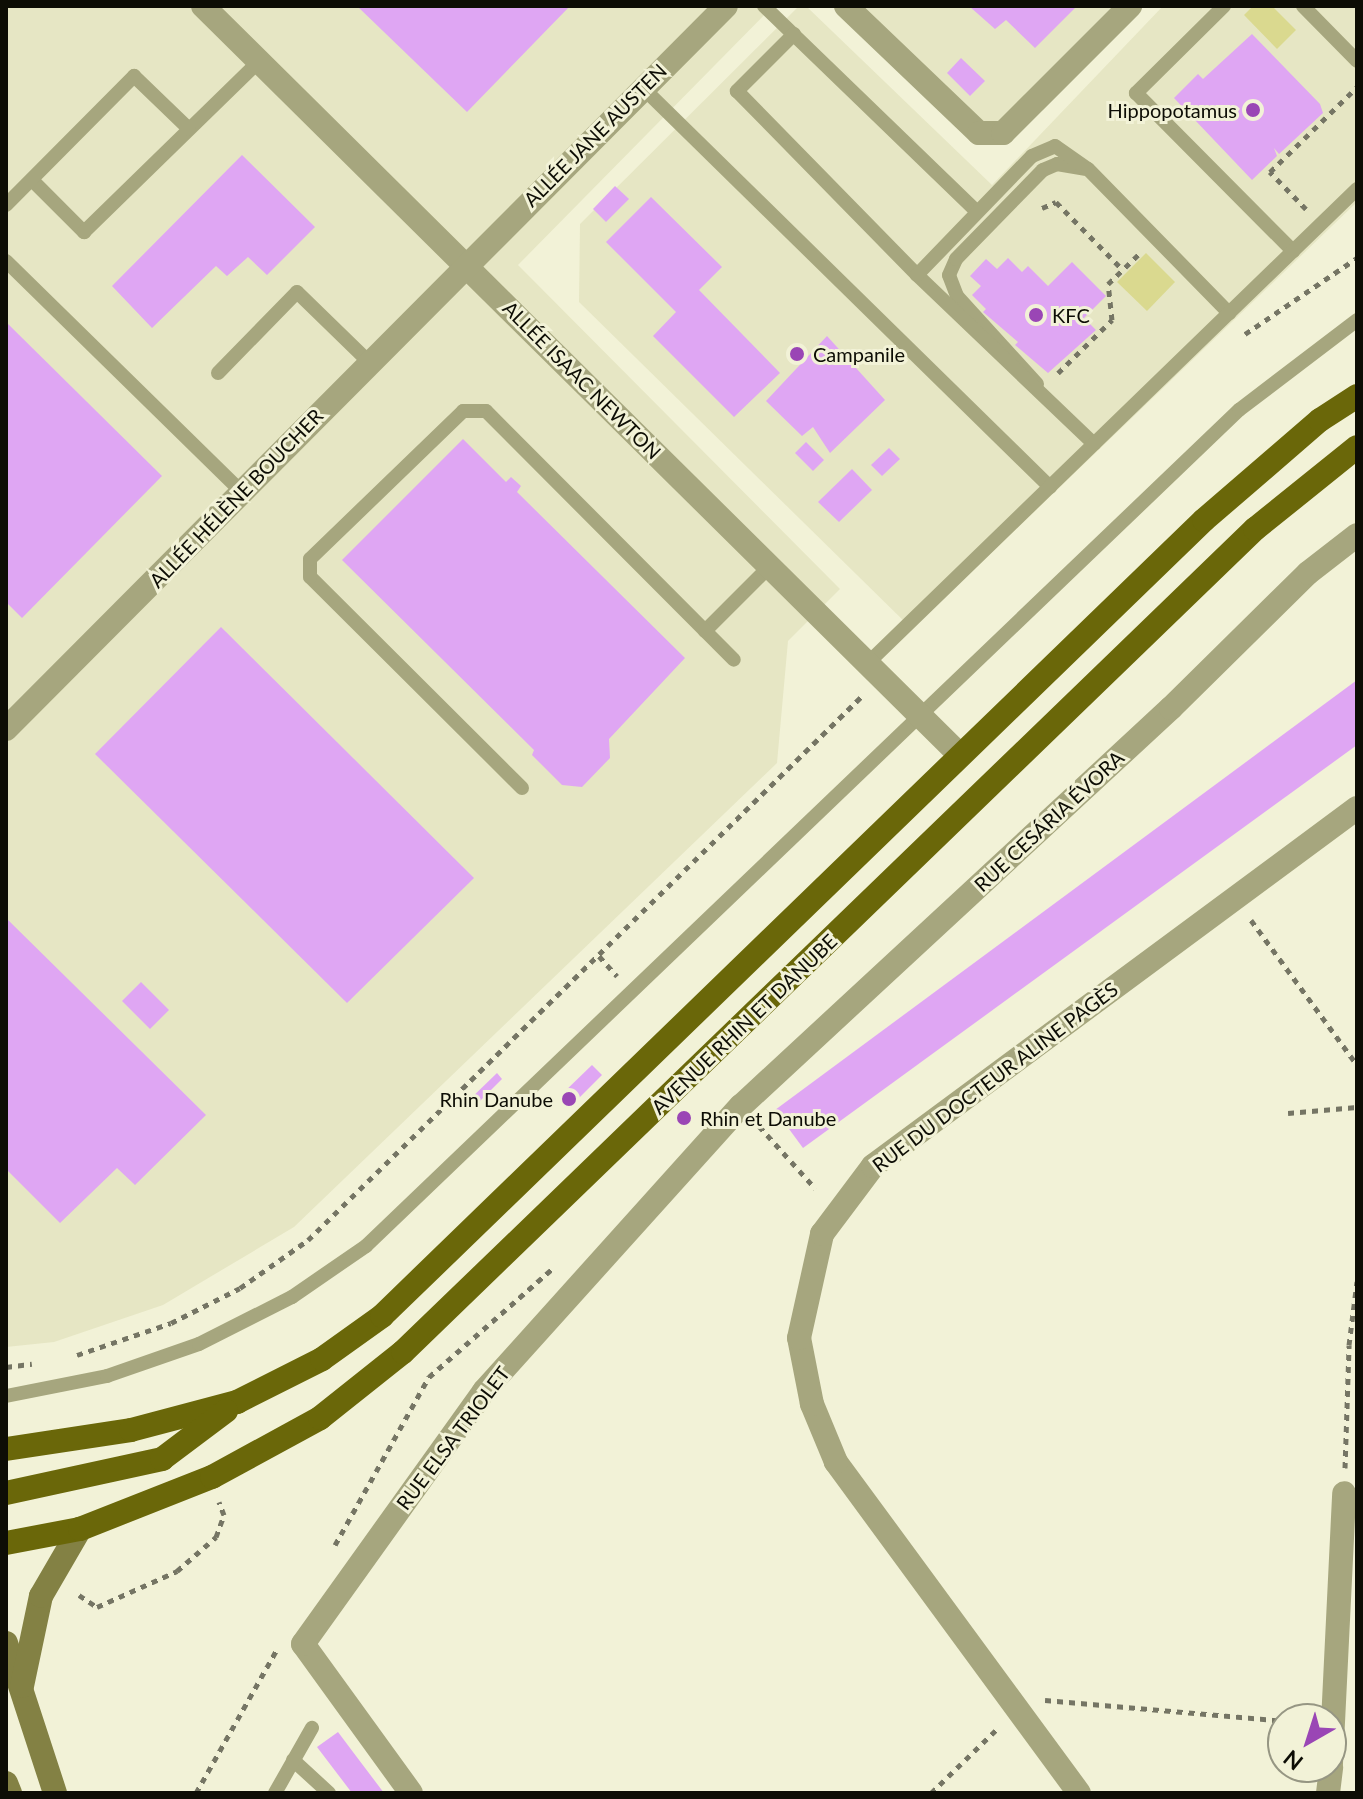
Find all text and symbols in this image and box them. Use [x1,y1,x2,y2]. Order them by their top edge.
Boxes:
street label: ALLÉE JANE AUSTEN [518,58,672,212]
place label: Hippopotamus [1108,98,1237,122]
marker: Hippopotamus [1244,101,1262,119]
street label: ALLÉE ISAAC NEWTON [498,296,666,464]
place label: KFC [1052,303,1090,327]
marker: KFC [1027,306,1045,324]
place label: Campanile [813,342,905,366]
marker: Campanile [788,345,806,363]
street label: ALLÉE HÉLÈNE BOUCHER [144,404,328,592]
street label: RUE CESÁRIA ÉVORA [969,745,1129,897]
street label: AVENUE RHIN ET DANUBE [646,929,842,1119]
street label: RUE DU DOCTEUR ALINE PAGÈS [867,977,1123,1177]
place label: Rhin Danube [439,1087,553,1111]
marker: Rhin Danube [560,1090,578,1108]
place label: Rhin et Danube [700,1106,836,1130]
marker: Rhin et Danube [675,1109,693,1127]
street label: RUE ELSA TRIOLET [391,1361,515,1515]
north arrow [1267,1703,1347,1783]
text: N [1278,1745,1308,1776]

